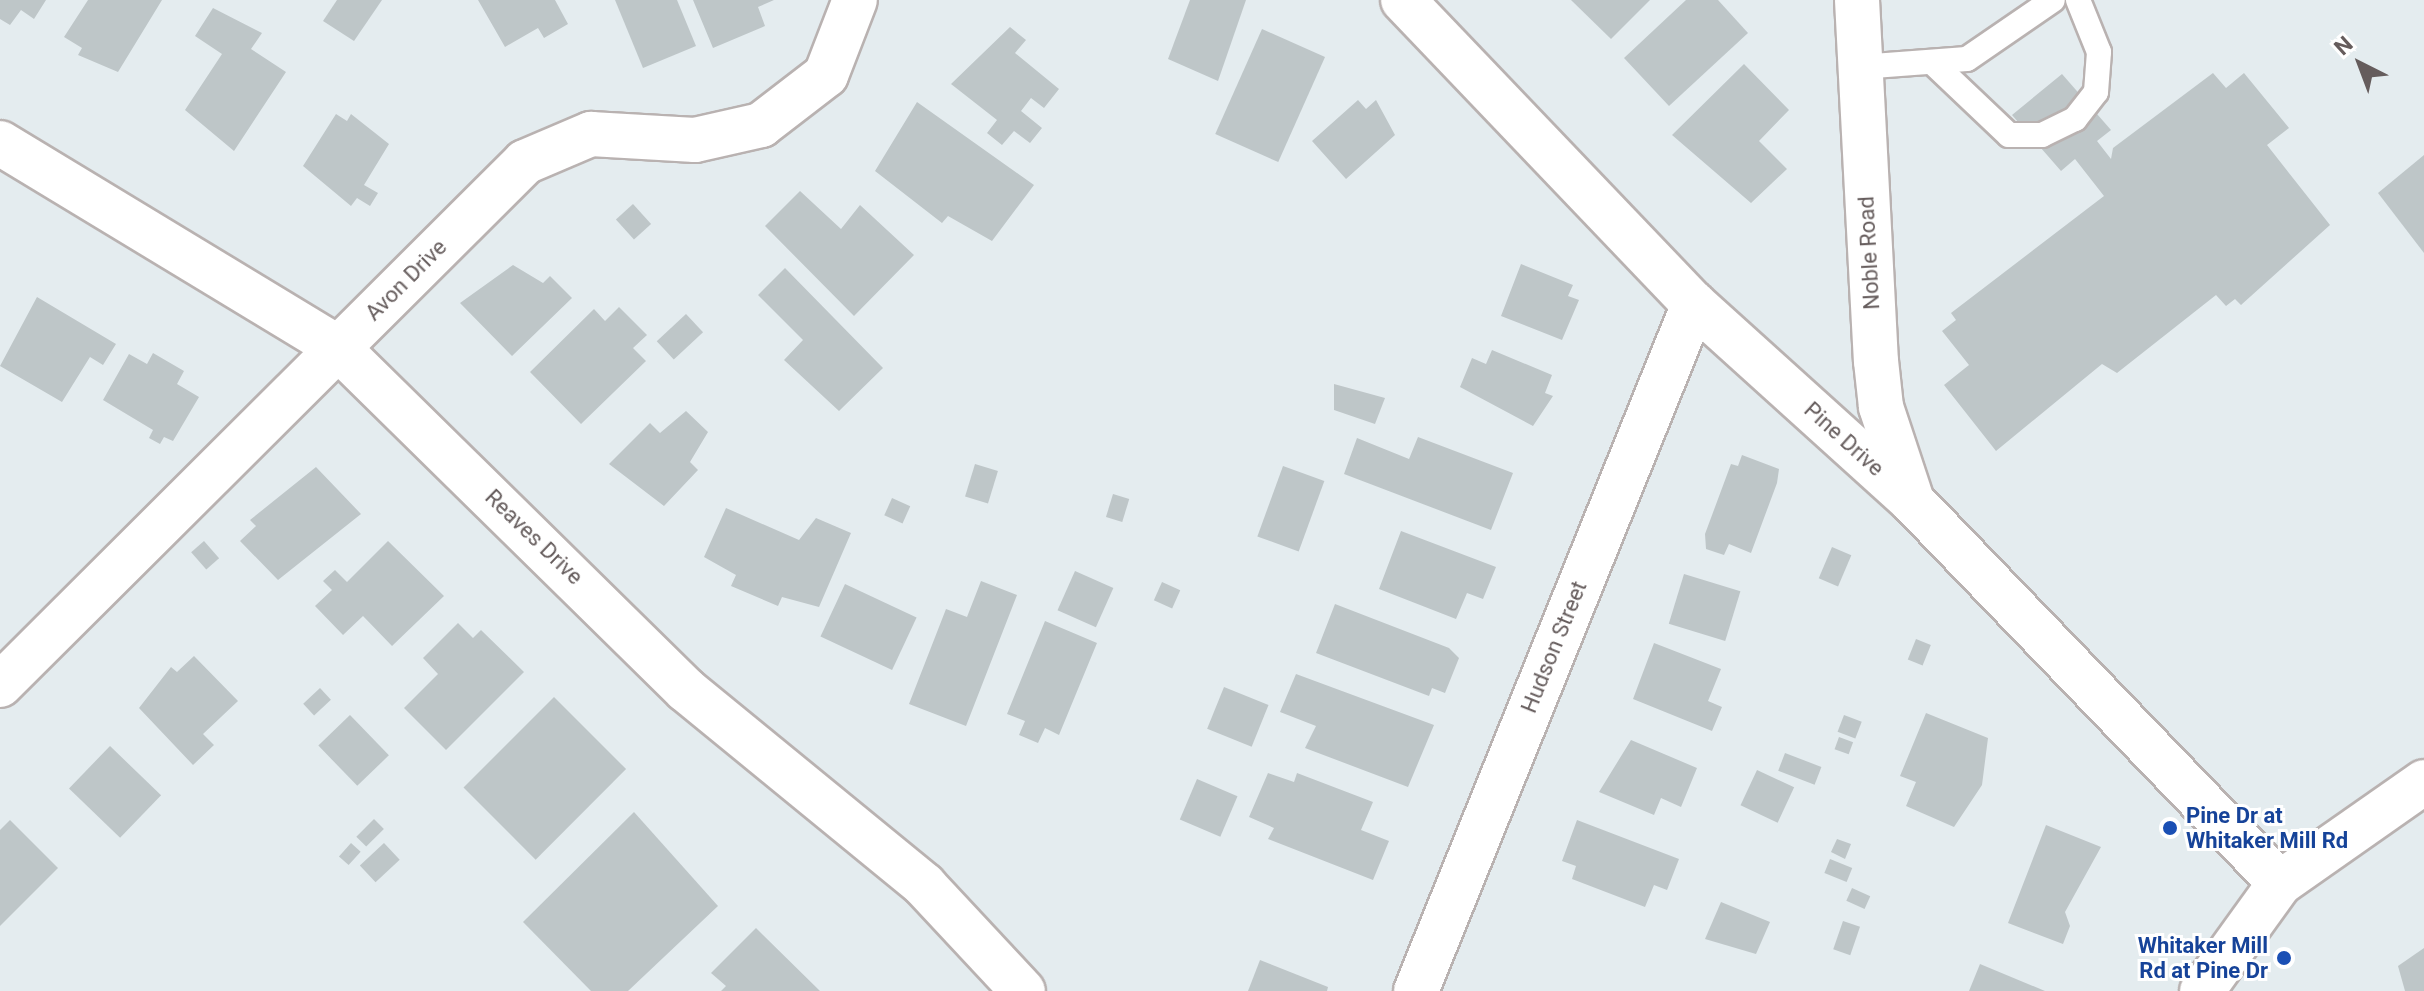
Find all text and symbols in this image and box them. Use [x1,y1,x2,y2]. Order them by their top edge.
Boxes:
north arrow [2320,24,2400,104]
text: N [2329,31,2358,60]
street label: Noble Road [1853,196,1885,310]
street label: Avon Drive [360,234,452,326]
street label: Pine Drive [1799,396,1889,482]
street label: Reaves Drive [480,484,588,590]
street label: Hudson Street [1516,577,1592,717]
place label: Pine Dr at Whitaker Mill Rd [2186,802,2348,854]
marker: Pine Dr at Whitaker Mill Rd [2161,819,2179,837]
place label: Whitaker Mill Rd at Pine Dr [2138,932,2268,984]
marker: Whitaker Mill Rd at Pine Dr [2275,949,2293,967]

